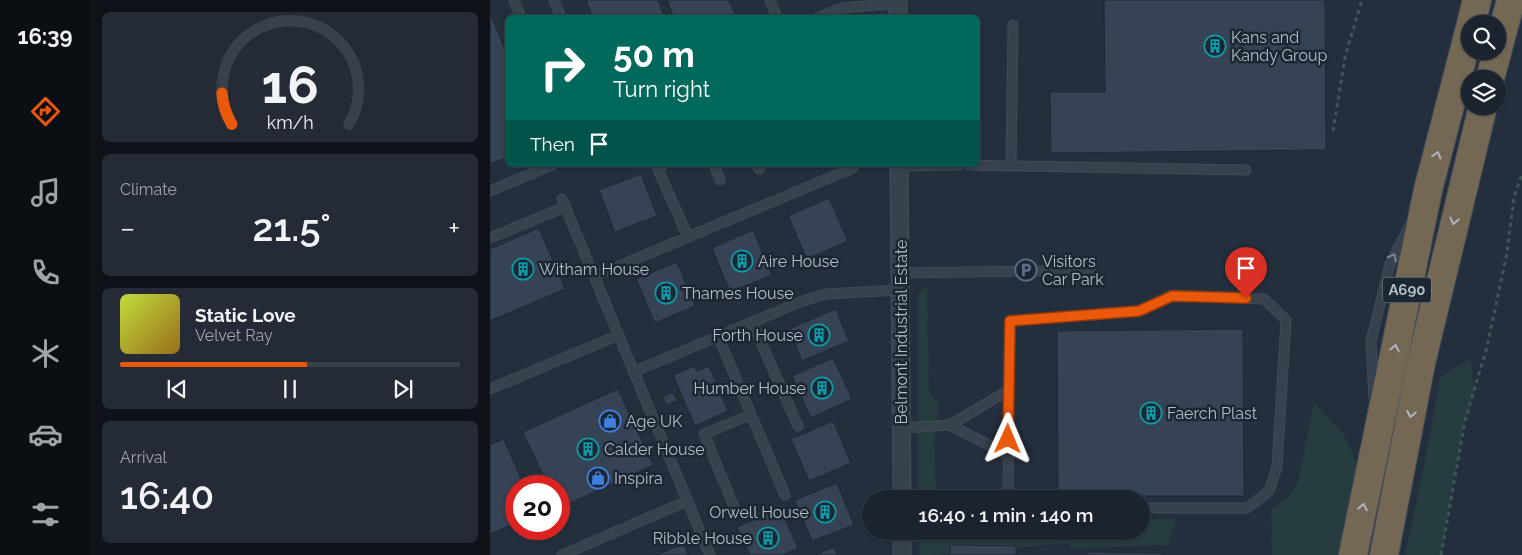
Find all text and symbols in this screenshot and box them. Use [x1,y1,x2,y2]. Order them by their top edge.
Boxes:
map controls [1461,15,1506,115]
button: search [1461,15,1506,60]
text: 16:39 [18,23,72,49]
place label: Kans and Kandy Group [1231,28,1327,65]
text: 50 m [613,34,695,75]
building icon: Kans and Kandy Group [1203,34,1227,58]
icon: right [530,35,595,100]
text: 16 [261,54,319,115]
button: layers [1461,70,1506,115]
text: Turn right [613,76,710,102]
icon: directions [28,94,63,129]
text: km/h [266,112,314,133]
icon: arrive [585,130,613,158]
text: Then [530,133,575,155]
one-way arrow [1431,150,1442,159]
icon: music [28,175,63,210]
text: Climate [120,180,177,199]
text: 21.5° [253,205,331,250]
text: − [120,212,135,245]
text: + [448,212,460,245]
one-way arrow [1449,217,1460,226]
street label: Belmont Industrial Estate [892,240,911,425]
pin [1225,247,1267,298]
building icon: Aire House [730,249,754,273]
place label: Aire House [758,252,839,271]
place label: Visitors Car Park [1042,252,1104,289]
one-way arrow [1387,253,1397,262]
icon: arrive [1232,254,1260,282]
icon: phone [28,255,63,290]
building icon: Witham House [511,257,535,281]
parking icon: Visitors Car Park [1014,258,1038,282]
place label: Witham House [539,260,649,279]
road number: A690 [1383,278,1431,302]
building icon: Thames House [654,281,678,305]
place label: Thames House [682,284,794,303]
text: Static Love [195,304,296,326]
building icon: Forth House [807,323,831,347]
text: Velvet Ray [195,326,273,345]
place label: Forth House [712,326,803,345]
icon: climate [28,336,63,371]
one-way arrow [1390,344,1400,352]
icon: previous [163,375,191,403]
icon: pause [276,375,304,403]
icon: next [389,375,417,403]
building icon: Humber House [810,376,834,400]
place label: Humber House [694,379,806,398]
building icon: Faerch Plast [1139,401,1163,425]
place label: Faerch Plast [1167,404,1258,423]
shop icon: Age UK [598,409,622,433]
one-way arrow [1407,410,1417,419]
place label: Age UK [626,412,683,431]
position arrow [981,412,1033,464]
icon: car [28,417,63,452]
building icon: Calder House [576,437,600,461]
place label: Calder House [604,440,705,459]
text: Arrival [120,448,167,467]
shop icon: Inspira [586,466,610,490]
place label: Inspira [614,469,663,488]
text: 16:40 [120,473,214,518]
speed limit sign: 20 [505,475,570,540]
icon: filters [28,497,63,532]
building icon: Orwell House [813,500,837,524]
place label: Orwell House [709,503,809,522]
one-way arrow [1357,503,1368,512]
text: 16:40 · 1 min · 140 m [919,504,1093,526]
building icon: Ribble House [756,526,780,550]
place label: Ribble House [653,529,752,548]

